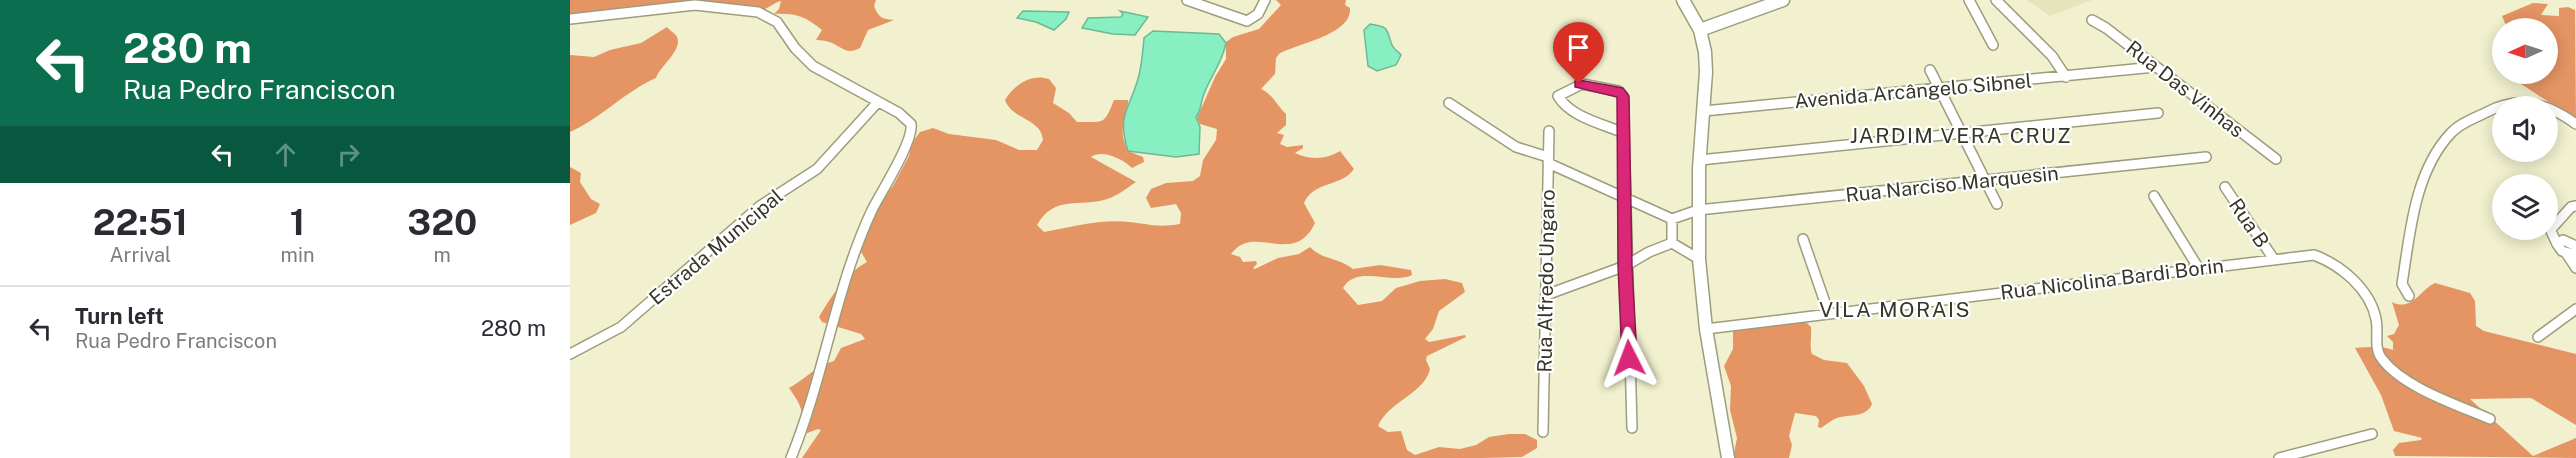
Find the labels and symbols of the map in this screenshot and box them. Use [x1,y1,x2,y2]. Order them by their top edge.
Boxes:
north arrow [2492,18,2558,84]
pin [1553,22,1604,84]
street label: Rua Das Vinhas [2121,36,2249,142]
street label: Avenida Arcângelo Sibnel [1793,69,2033,113]
district label: JARDIM VERA CRUZ [1850,123,2072,148]
street label: Rua Narciso Marquesin [1844,161,2060,207]
street label: Estrada Municipal [644,184,788,310]
street label: Rua Alfredo Ungaro [1532,189,1560,373]
street label: Rua B [2224,194,2274,252]
street label: Rua Nicolina Bardi Borin [1999,253,2225,305]
district label: VILA MORAIS [1819,297,1971,322]
position arrow [1597,326,1661,390]

